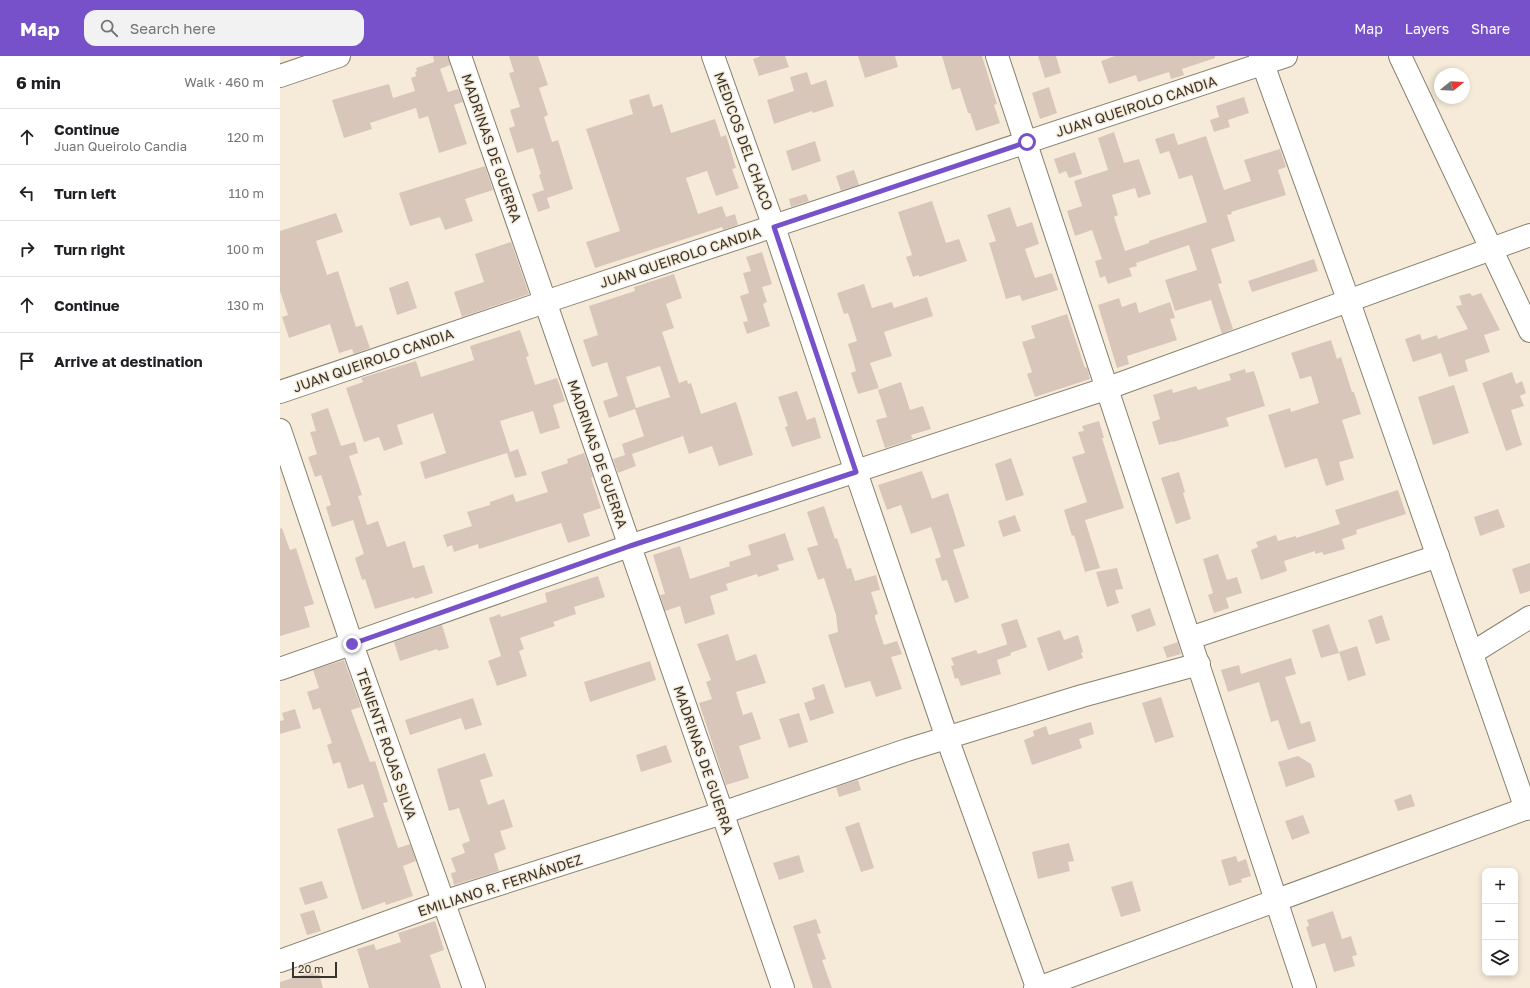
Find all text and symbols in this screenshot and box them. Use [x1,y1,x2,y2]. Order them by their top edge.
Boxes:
search box [84,10,364,46]
text: Map [20,17,60,40]
icon: search [98,17,120,39]
text: Search here [130,19,216,37]
text: Map [1354,20,1383,37]
text: Layers [1405,20,1449,37]
text: Share [1471,20,1510,37]
north arrow [1434,68,1470,104]
street label: MEDICOS DEL CHACO [711,69,777,213]
street label: MADRINAS DE GUERRA [459,71,526,225]
text: 6 min [16,72,61,93]
street label: JUAN QUEIROLO CANDIA [1053,72,1219,140]
text: Walk · 460 m [184,74,264,90]
text: Continue [54,120,120,138]
icon: ahead [16,126,38,148]
text: 120 m [227,129,264,145]
route start [1018,133,1036,151]
text: Juan Queirolo Candia [54,138,187,154]
icon: left [16,182,38,204]
text: Turn left [54,184,116,202]
text: 110 m [229,185,264,201]
street label: JUAN QUEIROLO CANDIA [597,223,763,291]
icon: right [16,238,38,260]
text: Turn right [54,240,125,258]
text: 100 m [227,241,264,257]
icon: ahead [16,294,38,316]
text: Continue [54,296,120,314]
text: 130 m [227,297,264,313]
street label: JUAN QUEIROLO CANDIA [291,324,456,395]
icon: arrive [16,350,38,372]
text: Arrive at destination [54,352,203,370]
street label: MADRINAS DE GUERRA [565,377,632,531]
route end [343,635,361,653]
street label: TENIENTE ROJAS SILVA [353,666,421,822]
street label: MADRINAS DE GUERRA [671,683,738,837]
street label: EMILIANO R. FERNÁNDEZ [415,850,585,920]
map controls [1482,868,1518,976]
button: + [1482,868,1518,904]
button: − [1482,904,1518,940]
button: layers [1482,940,1518,976]
scale bar [292,960,337,979]
text: 20 m [298,962,324,975]

